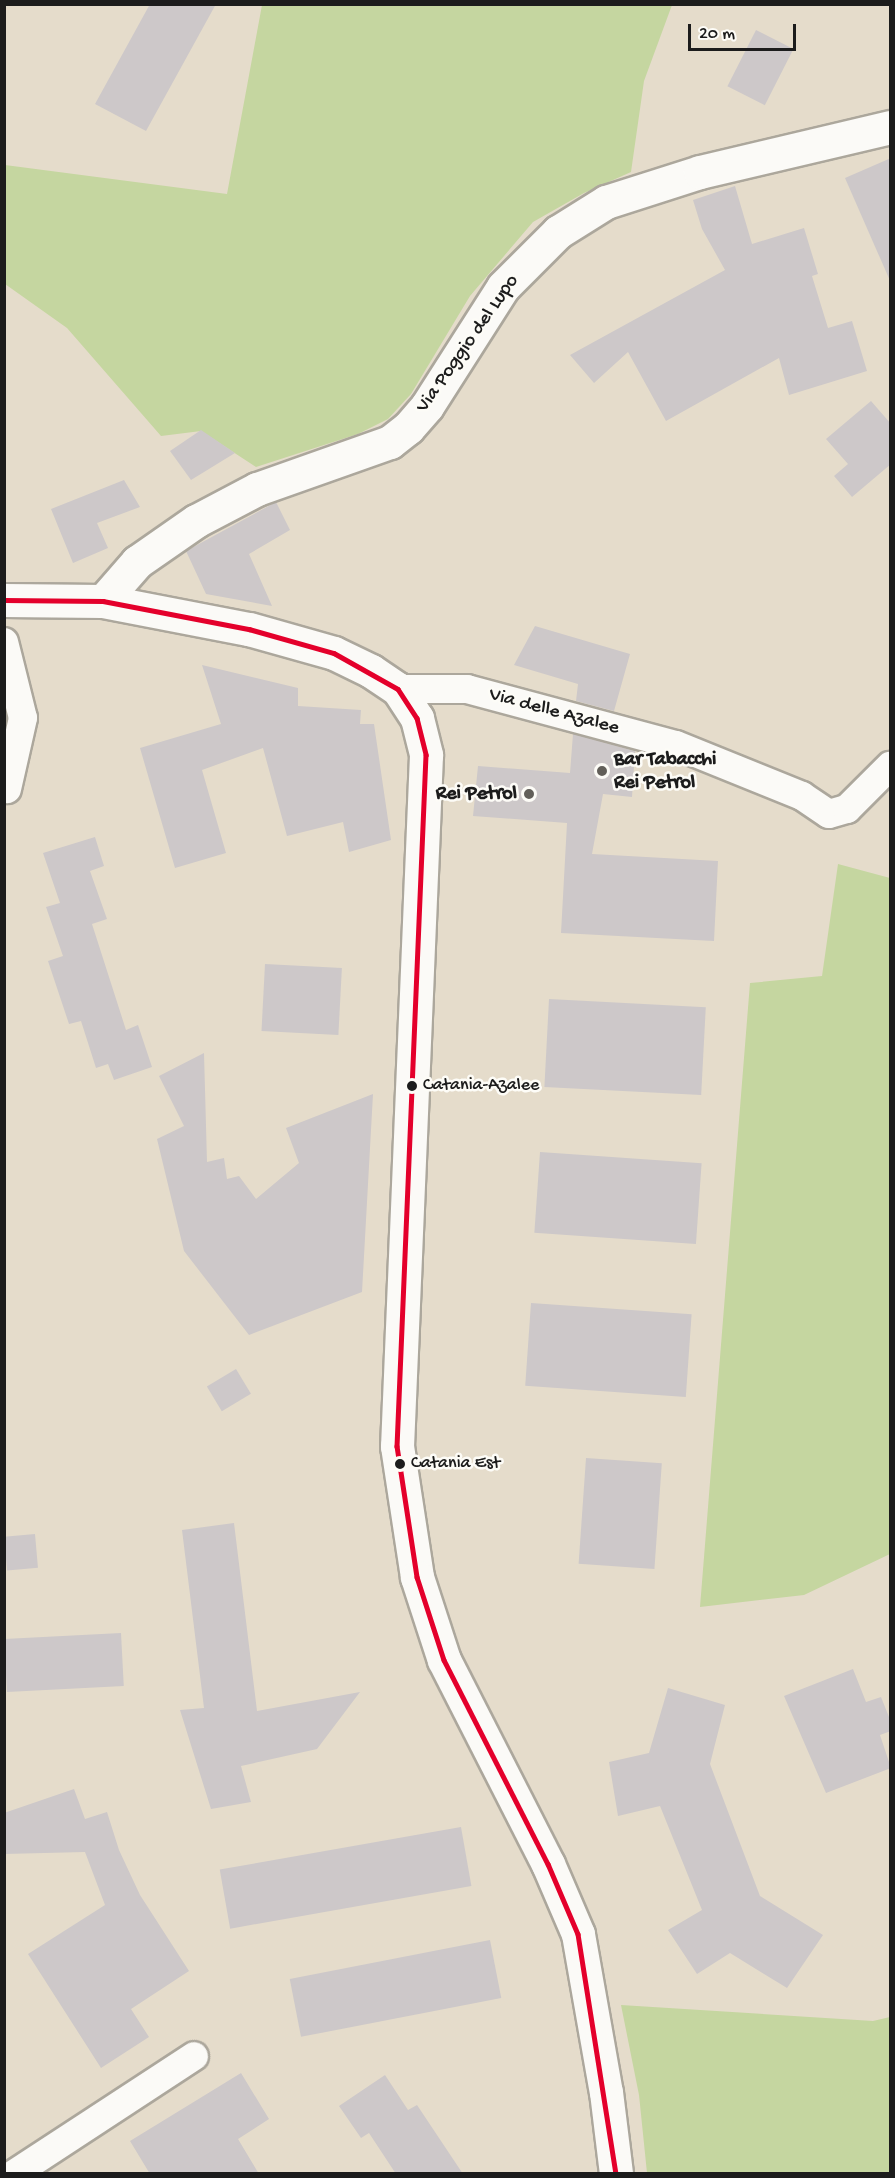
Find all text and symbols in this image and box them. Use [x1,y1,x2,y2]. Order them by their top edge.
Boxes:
scale bar [691,12,799,50]
text: 20 m [699,24,735,45]
street label: Via Poggio del Lupo [411,270,525,418]
street label: Via delle Azalee [486,683,622,741]
place label: Bar Tabacchi Rei Petrol [614,748,716,795]
marker: Bar Tabacchi Rei Petrol [595,764,609,778]
place label: Rei Petrol [436,782,517,806]
marker: Rei Petrol [522,787,536,801]
place label: Catania-Azalee [423,1075,539,1097]
marker: Catania-Azalee [406,1080,418,1092]
place label: Catania Est [411,1453,500,1475]
marker: Catania Est [394,1458,406,1470]

